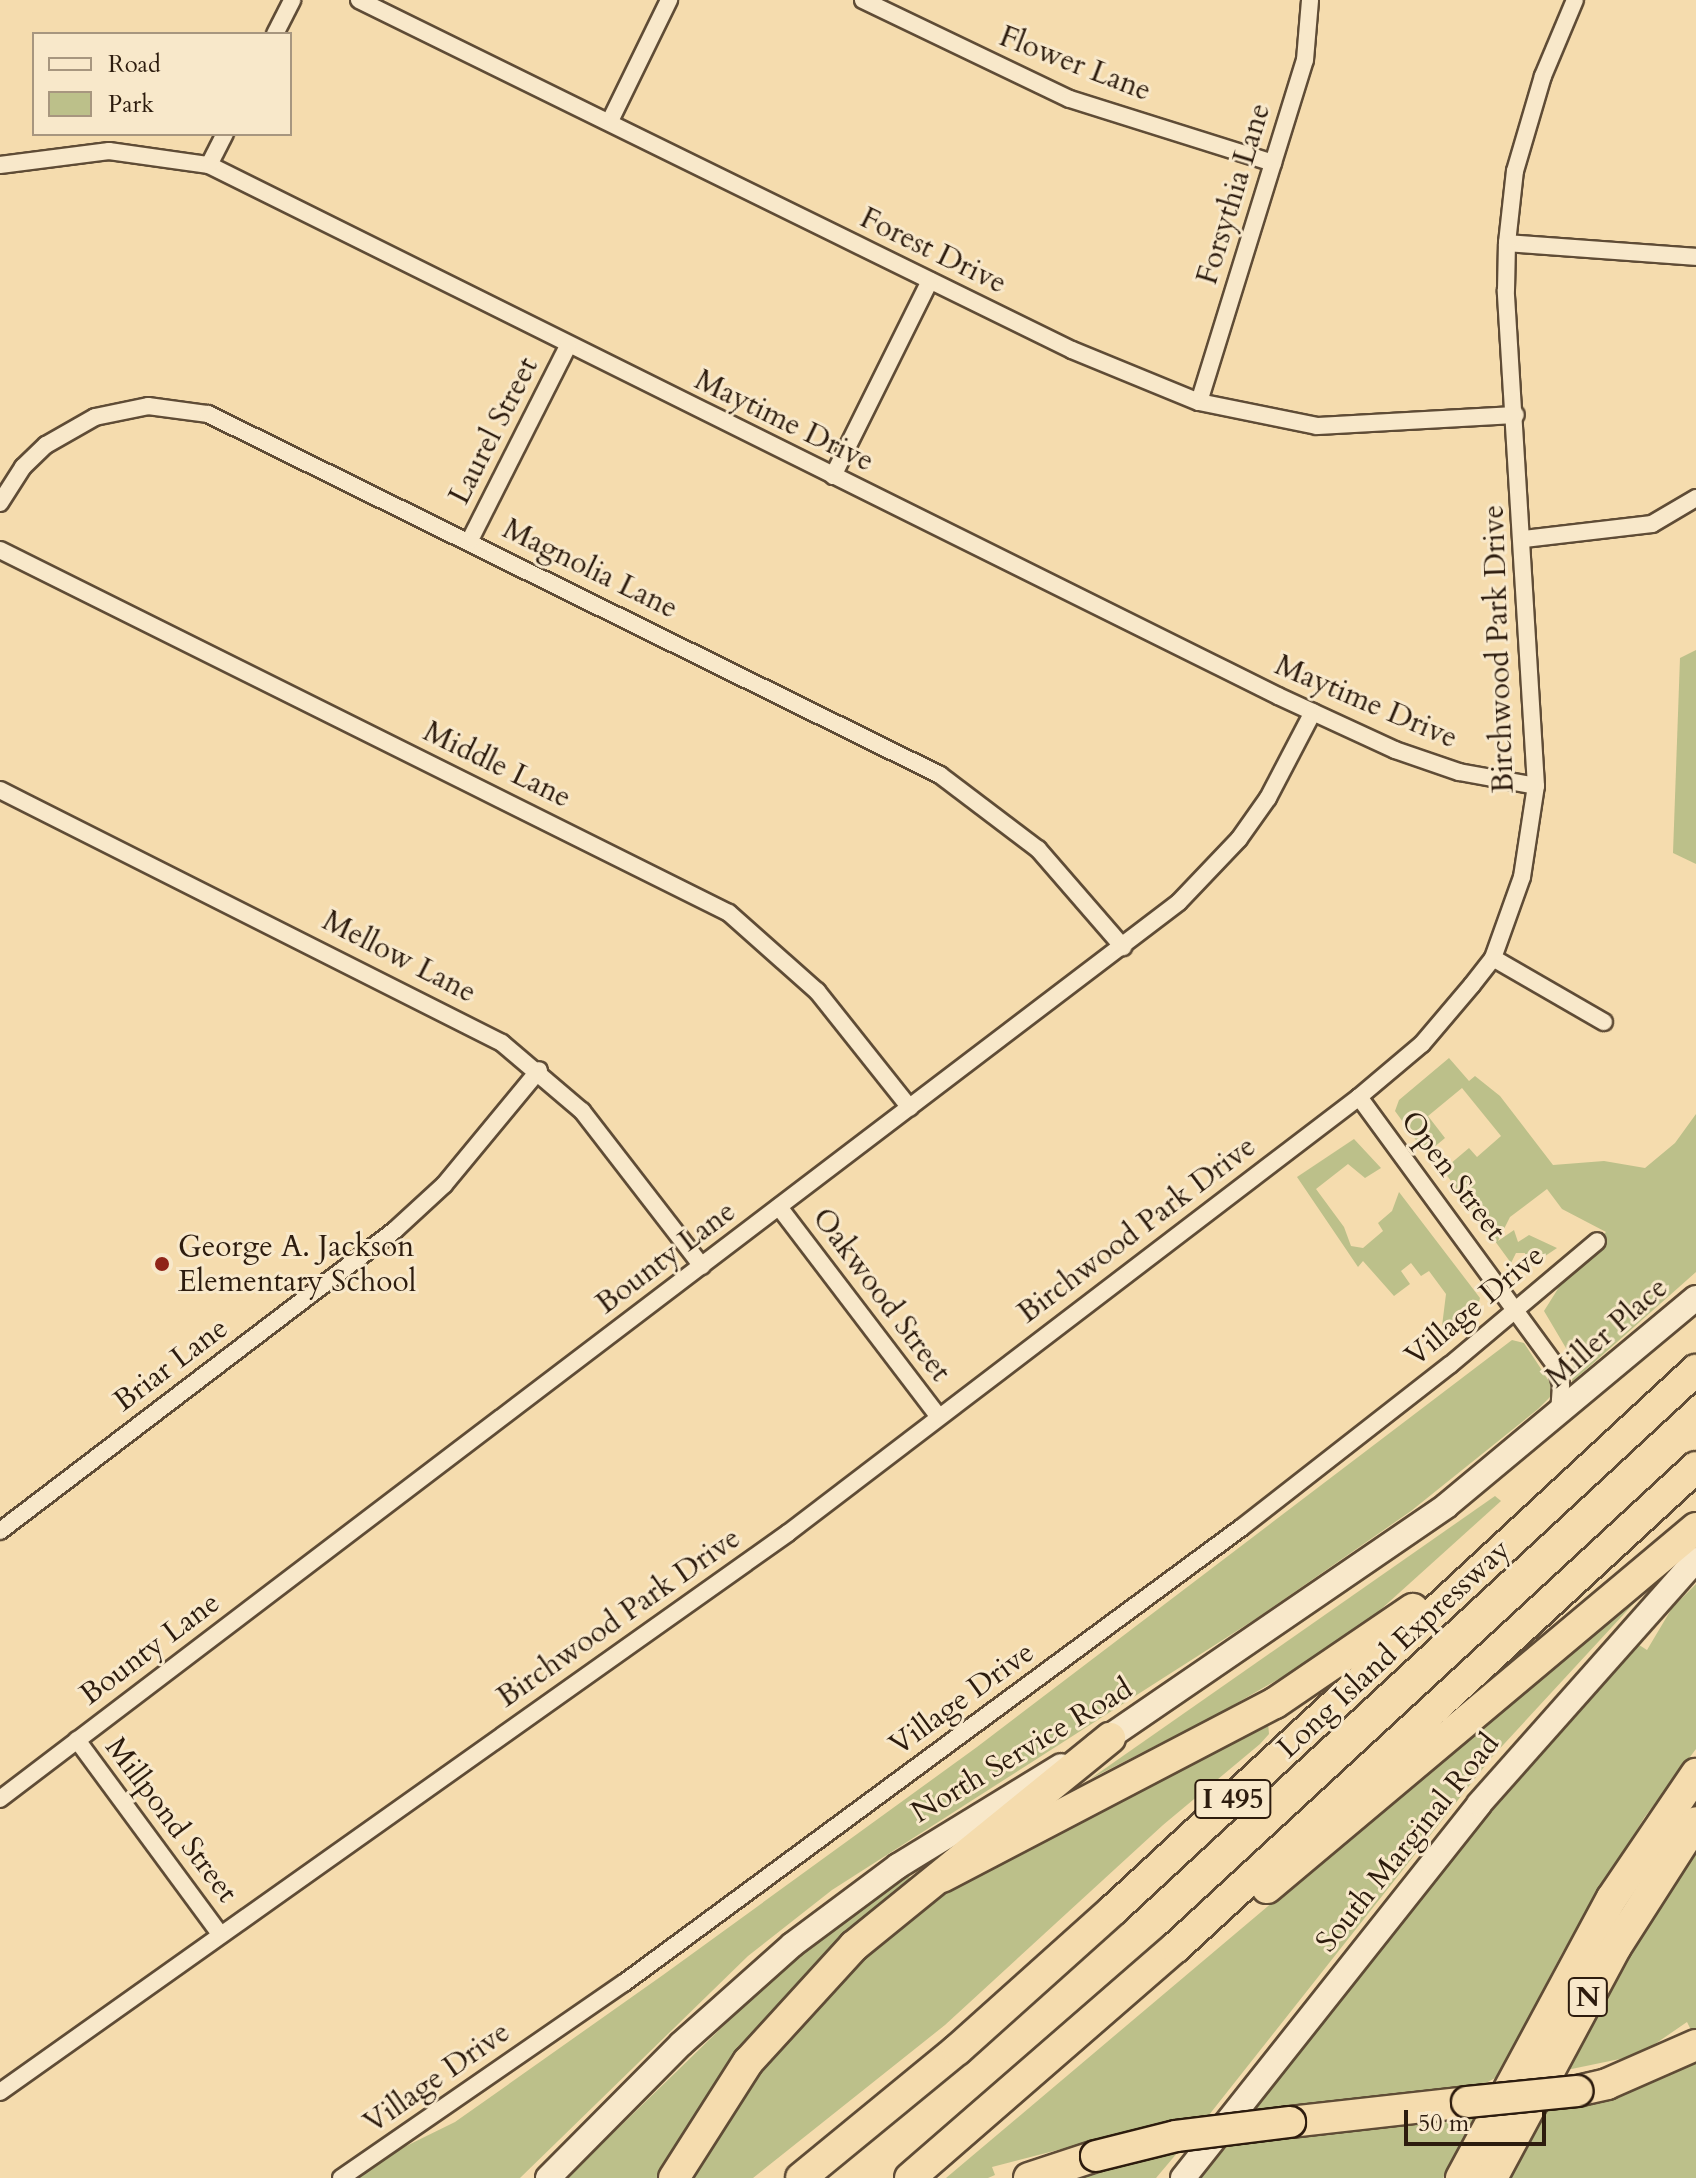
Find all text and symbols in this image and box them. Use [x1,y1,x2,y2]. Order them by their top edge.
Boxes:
street label: Flower Lane [994,19,1156,109]
legend [32,32,292,136]
text: Road [108,48,161,81]
text: Park [108,88,154,121]
street label: Forsythia Lane [1189,99,1279,289]
street label: Forest Drive [854,200,1012,302]
street label: Laurel Street [442,352,546,510]
street label: Maytime Drive [689,362,879,480]
street label: Birchwood Park Drive [1476,504,1522,794]
street label: Magnolia Lane [497,511,683,627]
street label: Maytime Drive [1269,647,1463,757]
street label: Middle Lane [417,714,577,816]
street label: Mellow Lane [316,903,482,1011]
street label: Open Street [1393,1104,1513,1248]
street label: Birchwood Park Drive [1011,1129,1263,1331]
street label: Bounty Lane [589,1194,743,1322]
street label: Oakwood Street [804,1201,958,1389]
place label: George A. Jackson Elementary School [178,1229,416,1300]
street label: Village Drive [1398,1238,1552,1374]
marker: George A. Jackson Elementary School [153,1255,171,1273]
street label: Miller Place [1539,1270,1675,1396]
street label: Briar Lane [107,1310,235,1420]
street label: Birchwood Park Drive [490,1520,748,1716]
street label: Long Island Expressway [1270,1532,1518,1766]
street label: Bounty Lane [73,1585,227,1713]
street label: Village Drive [883,1635,1041,1763]
street label: North Service Road [905,1671,1139,1831]
street label: South Marginal Road [1309,1726,1507,1960]
street label: Millpond Street [97,1730,245,1910]
road number: I 495 [1193,1775,1273,1823]
road number: N [1566,1973,1610,2021]
street label: Village Drive [357,2015,517,2141]
scale bar [1408,2094,1550,2144]
text: 50 m [1418,2107,1469,2140]

